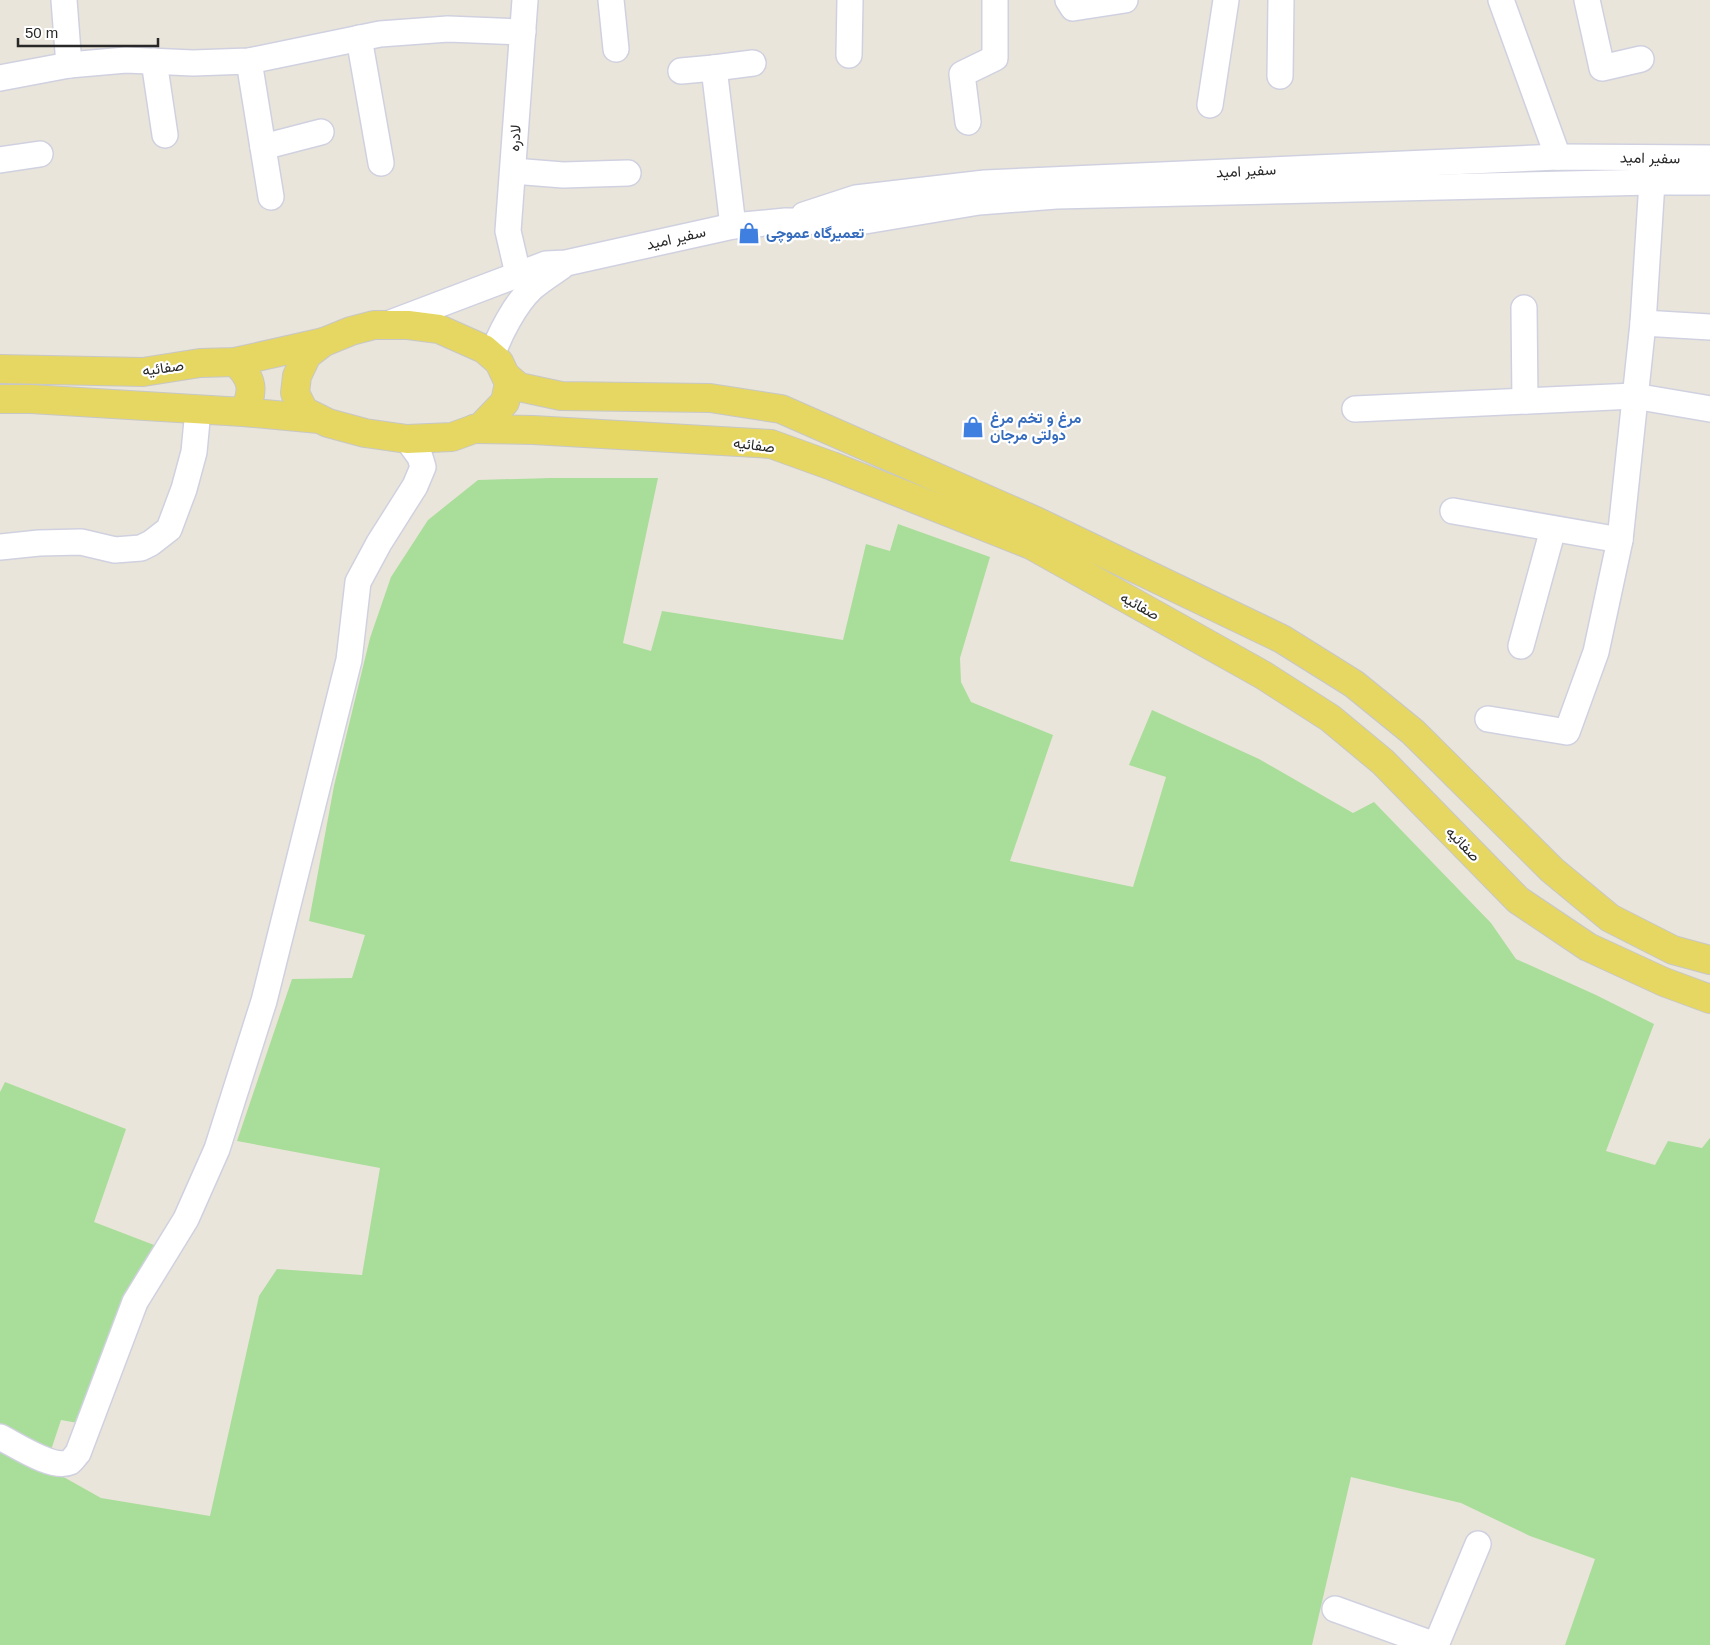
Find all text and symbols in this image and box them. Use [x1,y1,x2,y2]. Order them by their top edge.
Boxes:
scale bar [18,15,158,47]
text: 50 m [25,24,58,41]
street label: لادره [505,124,525,152]
street label: سفیر امید [1620,148,1680,168]
street label: سفیر امید [1216,160,1277,182]
shop icon: تعمیرگاه عموچی [736,220,762,246]
street label: سفیر امید [645,222,707,254]
place label: تعمیرگاه عموچی [766,224,864,243]
street label: صفائیه [141,356,185,380]
place label: مرغ و تخم مرغ دولتی مرجان [990,409,1081,444]
shop icon: مرغ و تخم مرغ دولتی مرجان [960,414,986,440]
street label: صفائیه [732,434,776,456]
street label: صفائیه [1117,588,1163,624]
street label: صفائیه [1442,823,1484,865]

